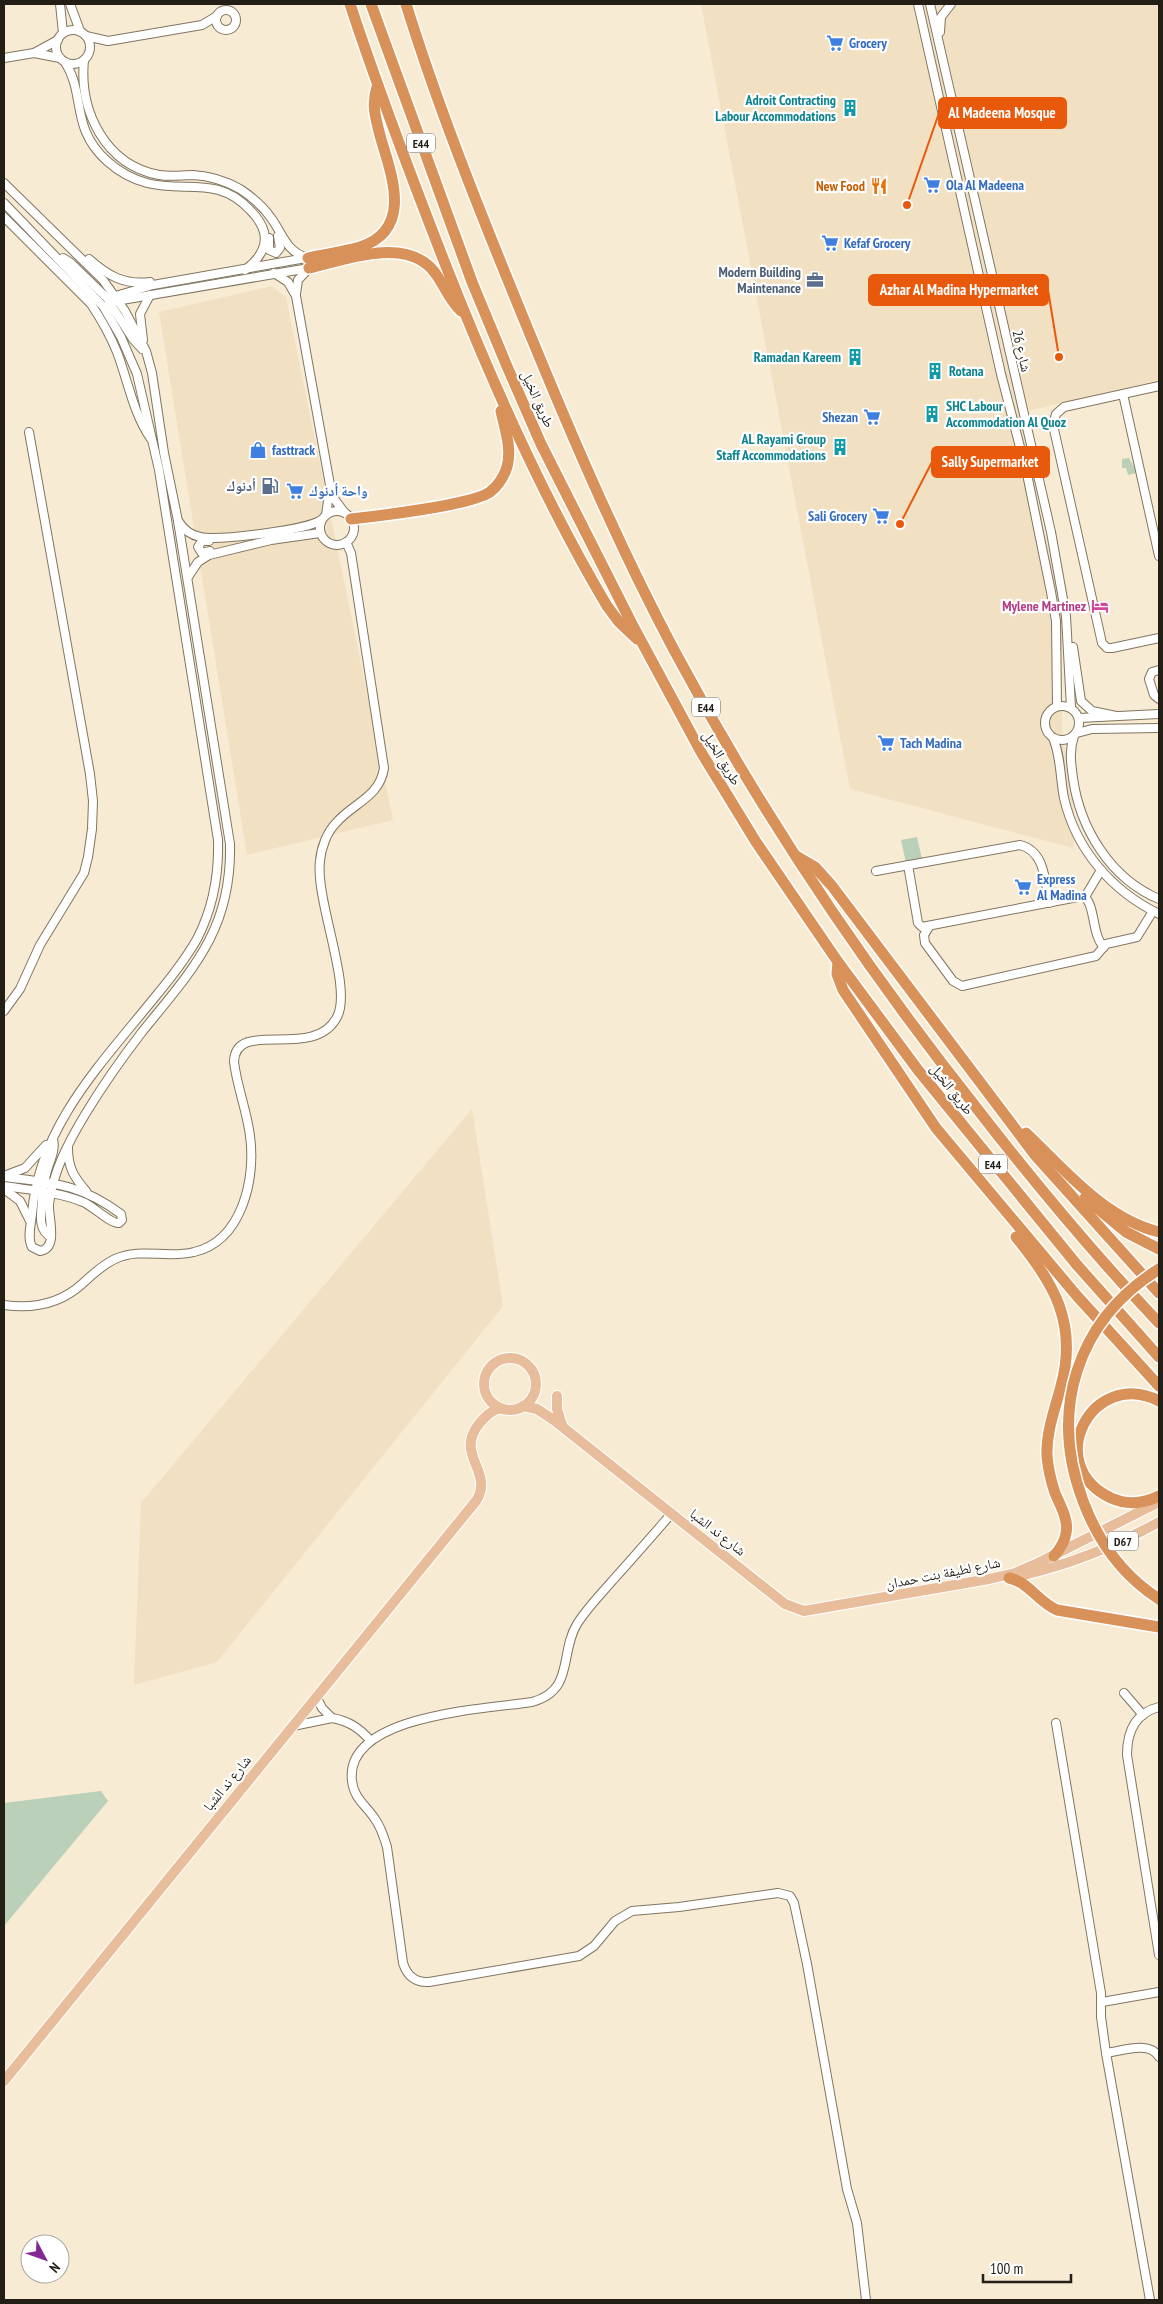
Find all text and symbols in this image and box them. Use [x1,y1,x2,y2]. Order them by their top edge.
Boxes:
supermarket icon: Grocery [825,33,845,53]
place label: Grocery [849,34,887,52]
place label: Adroit Contracting Labour Accommodations [715,91,836,125]
building icon: Adroit Contracting Labour Accommodations [840,98,860,118]
callout: Al Madeena Mosque [939,98,1066,128]
text: Al Madeena Mosque [947,103,1056,122]
road number: E44 [407,134,435,152]
supermarket icon: Ola Al Madeena [922,175,942,195]
restaurant icon: New Food [869,176,889,196]
place label: Ola Al Madeena [946,176,1024,194]
place label: New Food [816,177,865,195]
supermarket icon: Kefaf Grocery [820,233,840,253]
place label: Kefaf Grocery [844,234,911,252]
place label: Modern Building Maintenance [718,263,801,297]
office icon: Modern Building Maintenance [805,270,825,290]
callout: Azhar Al Madina Hypermarket [869,275,1048,305]
text: Azhar Al Madina Hypermarket [879,280,1039,299]
street label: شارع 26 [1008,328,1036,374]
building icon: Ramadan Kareem [845,347,865,367]
place label: Ramadan Kareem [754,348,841,366]
building icon: Rotana [925,361,945,381]
place label: Rotana [949,362,984,380]
street label: طريق الخيل [517,368,559,431]
place label: SHC Labour Accommodation Al Quoz [945,397,1066,431]
building icon: SHC Labour Accommodation Al Quoz [922,404,942,424]
supermarket icon: Shezan [862,407,882,427]
place label: Shezan [822,408,858,426]
place label: AL Rayami Group Staff Accommodations [716,430,826,464]
building icon: AL Rayami Group Staff Accommodations [830,437,850,457]
shop icon: fasttrack [248,440,268,460]
place label: fasttrack [272,441,315,459]
callout: Sally Supermarket [932,447,1049,477]
text: Sally Supermarket [942,452,1039,471]
fuel station icon: أدنوك [260,476,280,496]
place label: أدنوك [227,477,256,495]
supermarket icon: واحة أدنوك [285,481,305,501]
place label: واحة أدنوك [309,482,368,500]
supermarket icon: Sali Grocery [871,506,891,526]
place label: Sali Grocery [808,507,867,525]
hotel icon: Mylene Martinez [1090,596,1110,616]
place label: Mylene Martinez [1002,597,1086,615]
road number: E44 [692,698,720,716]
street label: طريق الخيل [698,727,745,789]
supermarket icon: Tach Madina [876,733,896,753]
place label: Tach Madina [900,734,962,752]
place label: Express Al Madina [1036,870,1087,904]
supermarket icon: Express Al Madina [1013,877,1033,897]
street label: طريق الخيل [925,1060,978,1119]
road number: E44 [979,1154,1007,1174]
street label: شارع ند الشبا [686,1505,750,1560]
road number: D67 [1108,1532,1138,1550]
street label: شارع لطيفة بنت حمدان [884,1553,1002,1594]
street label: شارع ند الشبا [199,1752,256,1815]
north arrow [20,2234,70,2284]
scale bar [983,2252,1070,2284]
text: N [46,2259,64,2276]
text: 100 m [990,2259,1023,2278]

